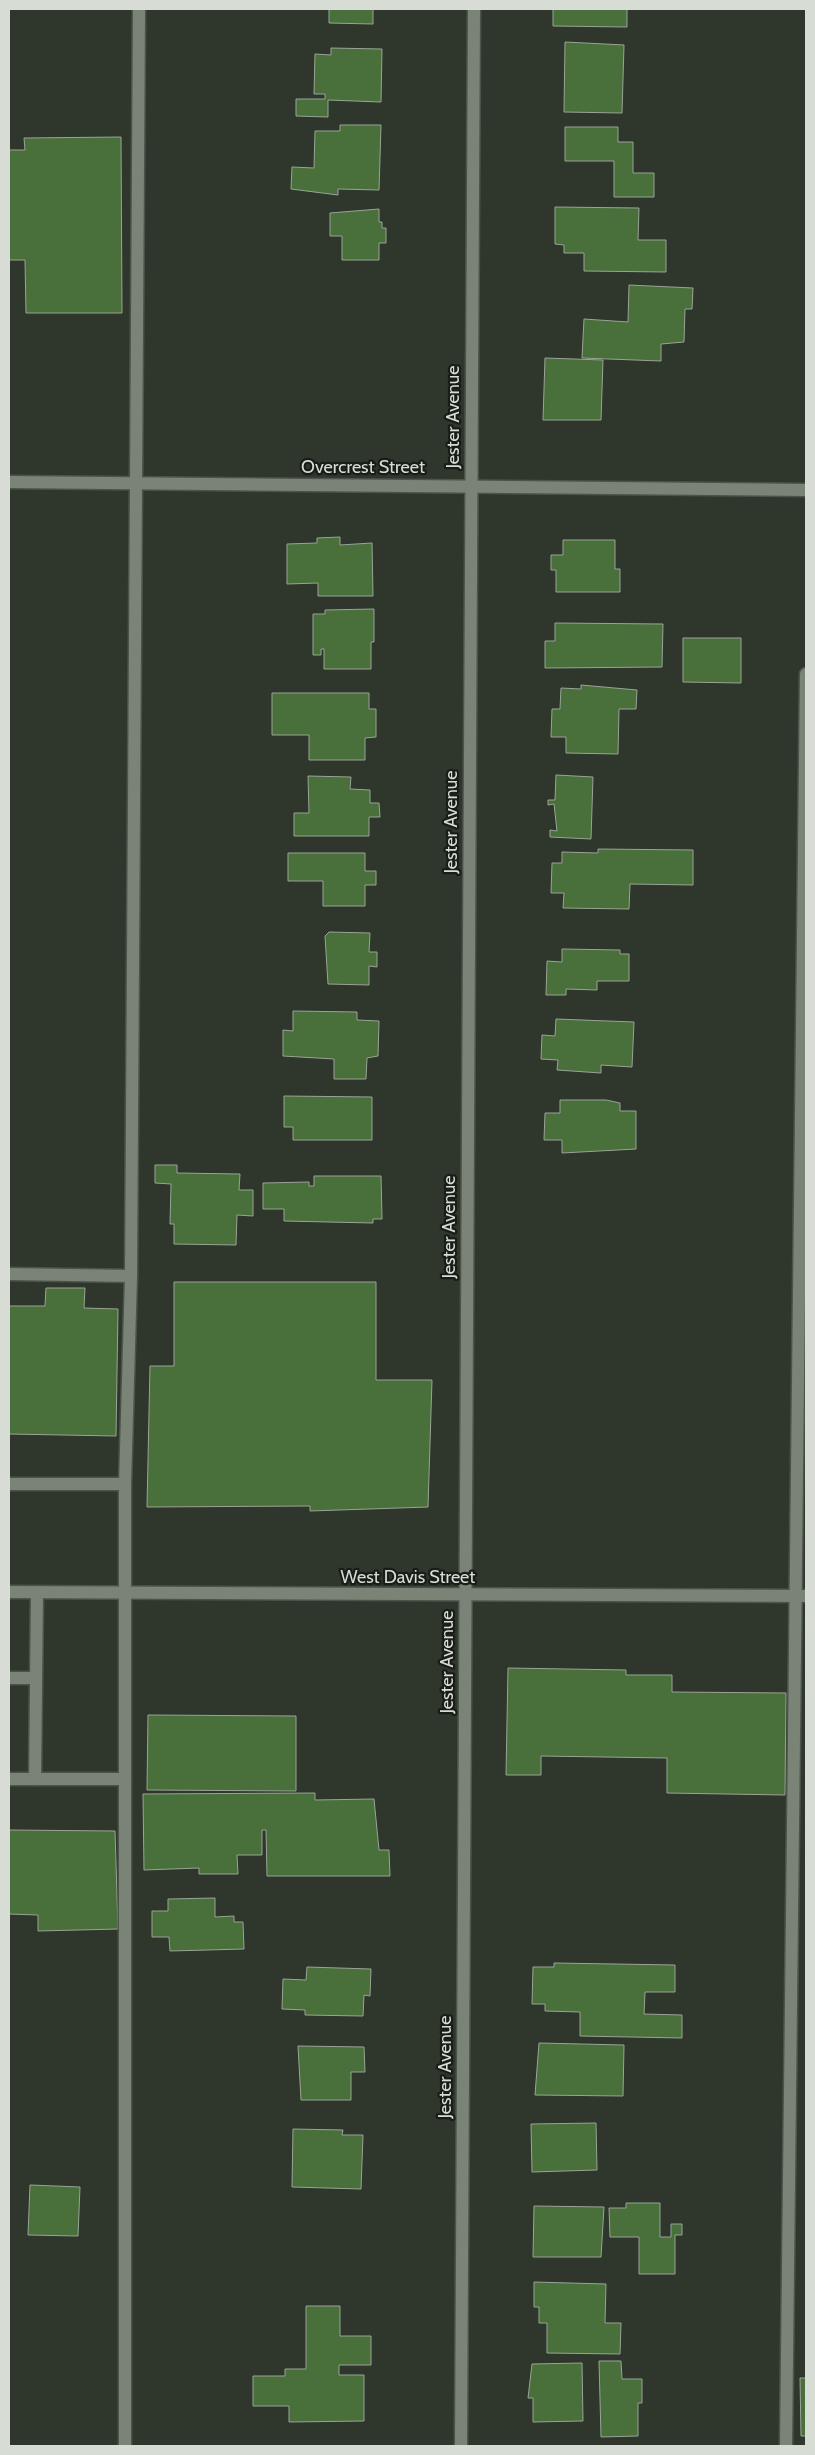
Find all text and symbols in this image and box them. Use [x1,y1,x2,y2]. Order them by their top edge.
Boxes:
street label: Jester Avenue [442,365,464,470]
street label: Overcrest Street [301,456,425,478]
street label: Jester Avenue [440,770,462,875]
street label: Jester Avenue [438,1175,460,1280]
street label: West Davis Street [341,1566,475,1588]
street label: Jester Avenue [436,1610,458,1715]
street label: Jester Avenue [434,2015,456,2120]

